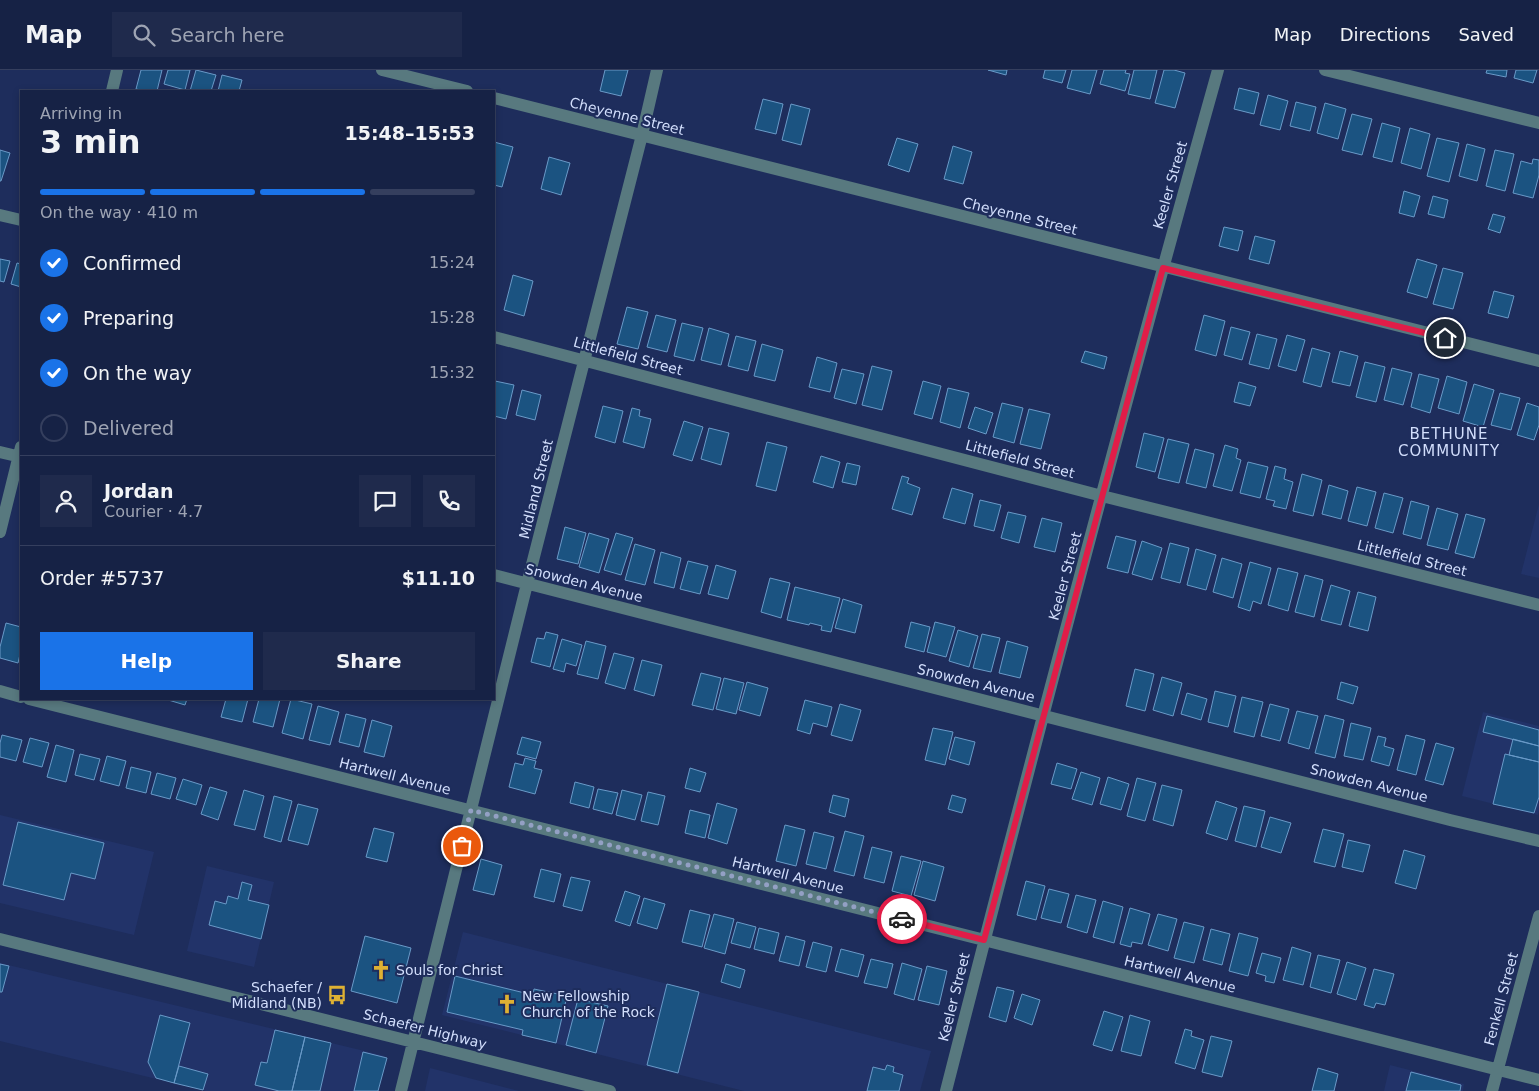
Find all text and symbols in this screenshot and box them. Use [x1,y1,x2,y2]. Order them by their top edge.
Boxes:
search box [112,12,462,57]
text: Map [25,21,82,49]
icon: search [130,21,158,49]
text: Search here [170,24,284,46]
text: Map [1274,24,1312,45]
text: Directions [1340,24,1430,45]
text: Saved [1458,24,1514,45]
street label: Cheyenne Street [568,94,686,138]
text: Arriving in [40,104,122,123]
text: 15:48–15:53 [345,122,475,144]
text: 3 min [40,123,141,161]
street label: Keeler Street [1150,139,1190,231]
street label: Cheyenne Street [961,194,1079,238]
text: On the way · 410 m [40,203,198,222]
icon: check [40,249,68,277]
text: Confirmed [83,252,182,274]
text: 15:24 [429,253,475,272]
icon: check [40,304,68,332]
text: Preparing [83,307,174,329]
text: 15:28 [429,308,475,327]
pin [1424,317,1466,359]
icon: home [1431,324,1459,352]
street label: Littlefield Street [572,334,685,378]
icon: check [40,359,68,387]
text: On the way [83,362,192,384]
text: 15:32 [429,363,475,382]
text: Delivered [83,417,174,439]
district label: BETHUNE COMMUNITY [1398,425,1500,460]
street label: Midland Street [516,437,556,540]
street label: Littlefield Street [964,437,1077,481]
button: person [40,475,92,527]
button: chat [359,475,411,527]
button: phone [423,475,475,527]
text: Jordan [104,480,173,502]
text: Courier · 4.7 [104,502,203,521]
street label: Keeler Street [1046,530,1085,622]
street label: Littlefield Street [1356,537,1469,579]
street label: Snowden Avenue [524,561,644,605]
text: Order #5737 [40,567,164,589]
text: $11.10 [402,567,475,589]
button: Help [40,632,253,690]
button: Share [263,632,475,690]
street label: Snowden Avenue [916,661,1036,705]
street label: Hartwell Avenue [337,754,453,798]
street label: Snowden Avenue [1309,761,1429,805]
pin [441,825,483,867]
icon: bag [448,832,476,860]
street label: Hartwell Avenue [730,853,846,897]
courier [877,894,927,944]
icon: car [888,905,916,933]
street label: Keeler Street [935,950,973,1043]
street label: Fenkell Street [1481,950,1521,1047]
street label: Hartwell Avenue [1122,952,1238,996]
church icon: Souls for Christ [370,959,392,981]
place label: Souls for Christ [396,962,503,978]
place label: Schaefer / Midland (NB) [231,979,322,1011]
bus stop icon: Schaefer / Midland (NB) [326,984,348,1006]
place label: New Fellowship Church of the Rock [522,988,656,1020]
church icon: New Fellowship Church of the Rock [496,993,518,1015]
street label: Schaefer Highway [362,1006,488,1052]

